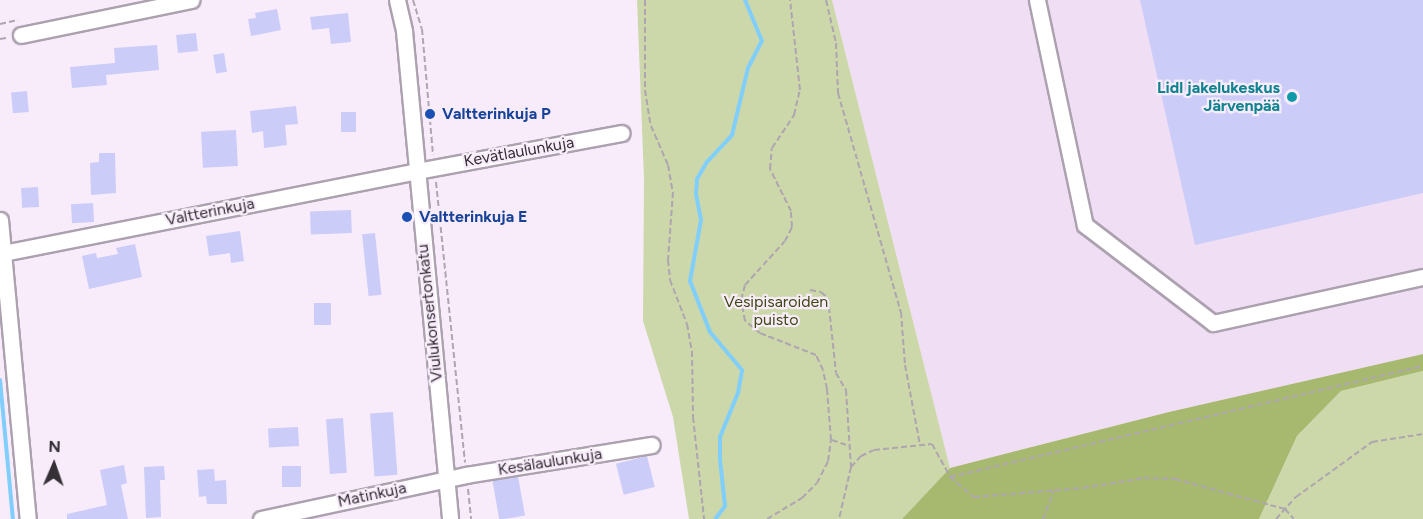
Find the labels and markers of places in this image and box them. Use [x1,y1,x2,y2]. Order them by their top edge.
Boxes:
place label: Lidl jakelukeskus Järvenpää [1157,78,1280,116]
marker: Lidl jakelukeskus Järvenpää [1285,90,1299,104]
place label: Valtterinkuja P [442,104,551,124]
marker: Valtterinkuja P [423,107,437,121]
place label: Valtterinkuja E [419,207,527,227]
marker: Valtterinkuja E [400,210,414,224]

